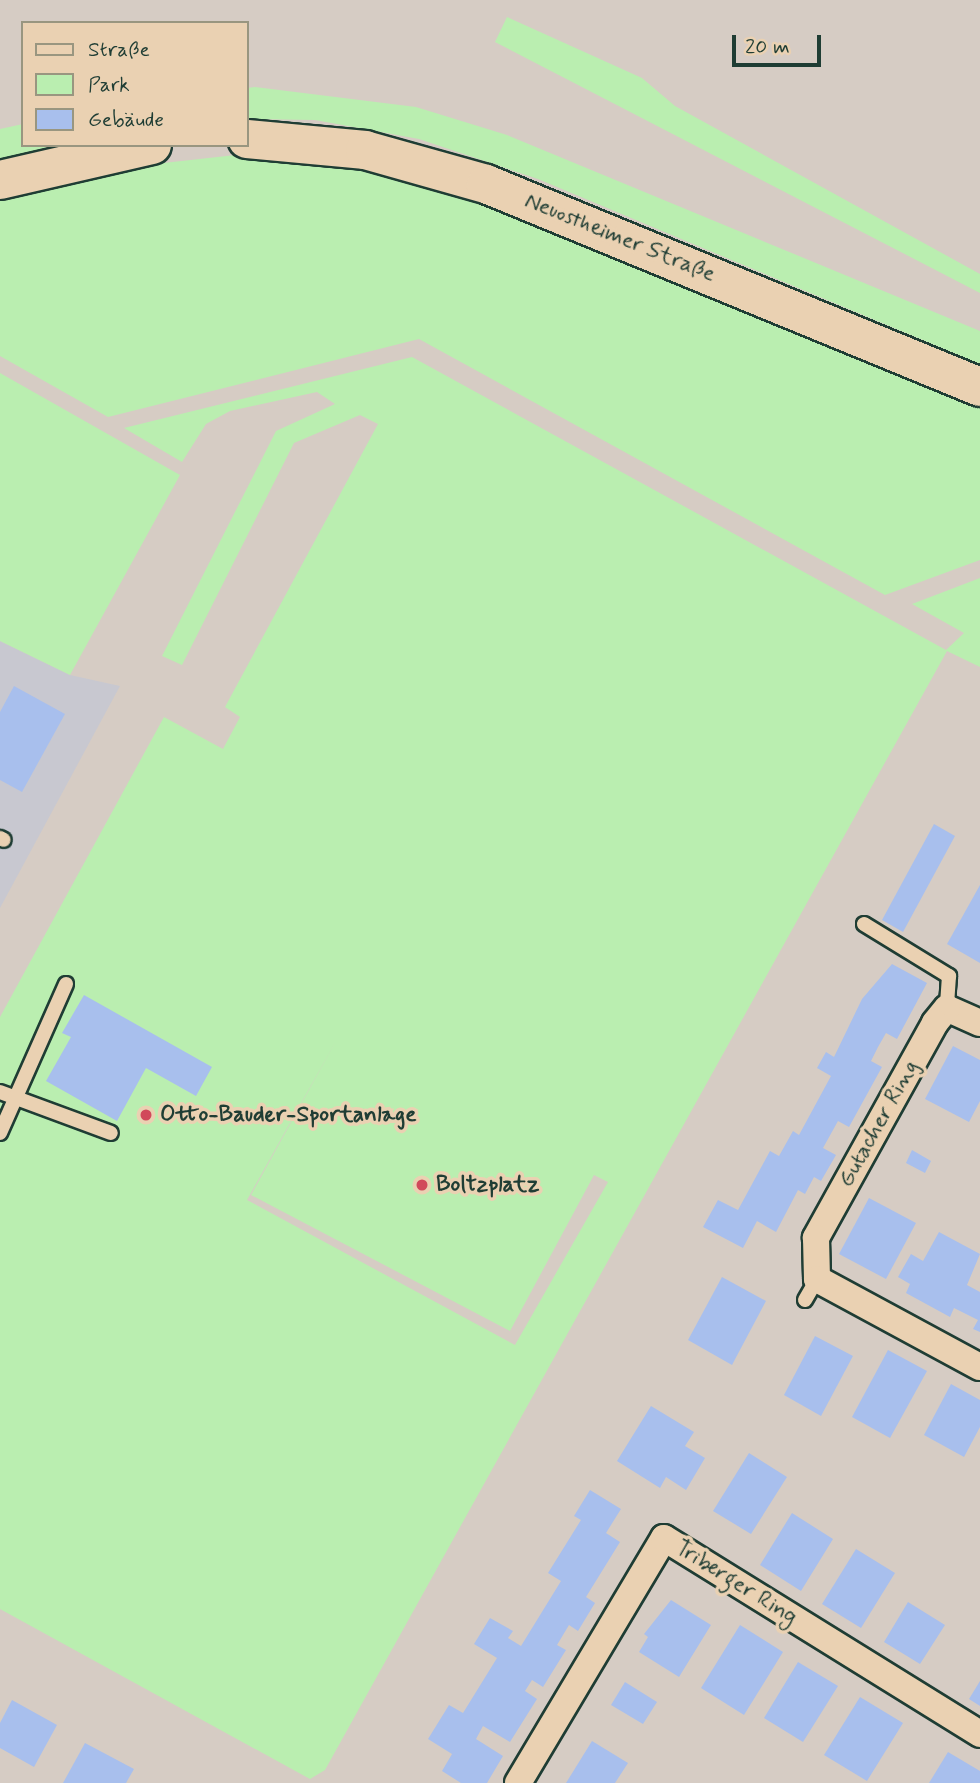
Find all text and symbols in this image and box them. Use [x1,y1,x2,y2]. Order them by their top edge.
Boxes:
legend [21,21,248,147]
scale bar [735,21,824,65]
text: 20 m [745,33,790,61]
text: Straße [88,36,150,64]
text: Park [88,71,130,99]
text: Gebäude [88,106,164,134]
street label: Neuostheimer Straße [522,188,718,288]
street label: Gutacher Ring [834,1057,924,1191]
place label: Otto-Bauder-Sportanlage [160,1101,417,1129]
marker: Otto-Bauder-Sportanlage [138,1107,154,1123]
place label: Boltzplatz [436,1171,539,1199]
marker: Boltzplatz [414,1177,430,1193]
street label: Triberger Ring [670,1535,802,1631]

